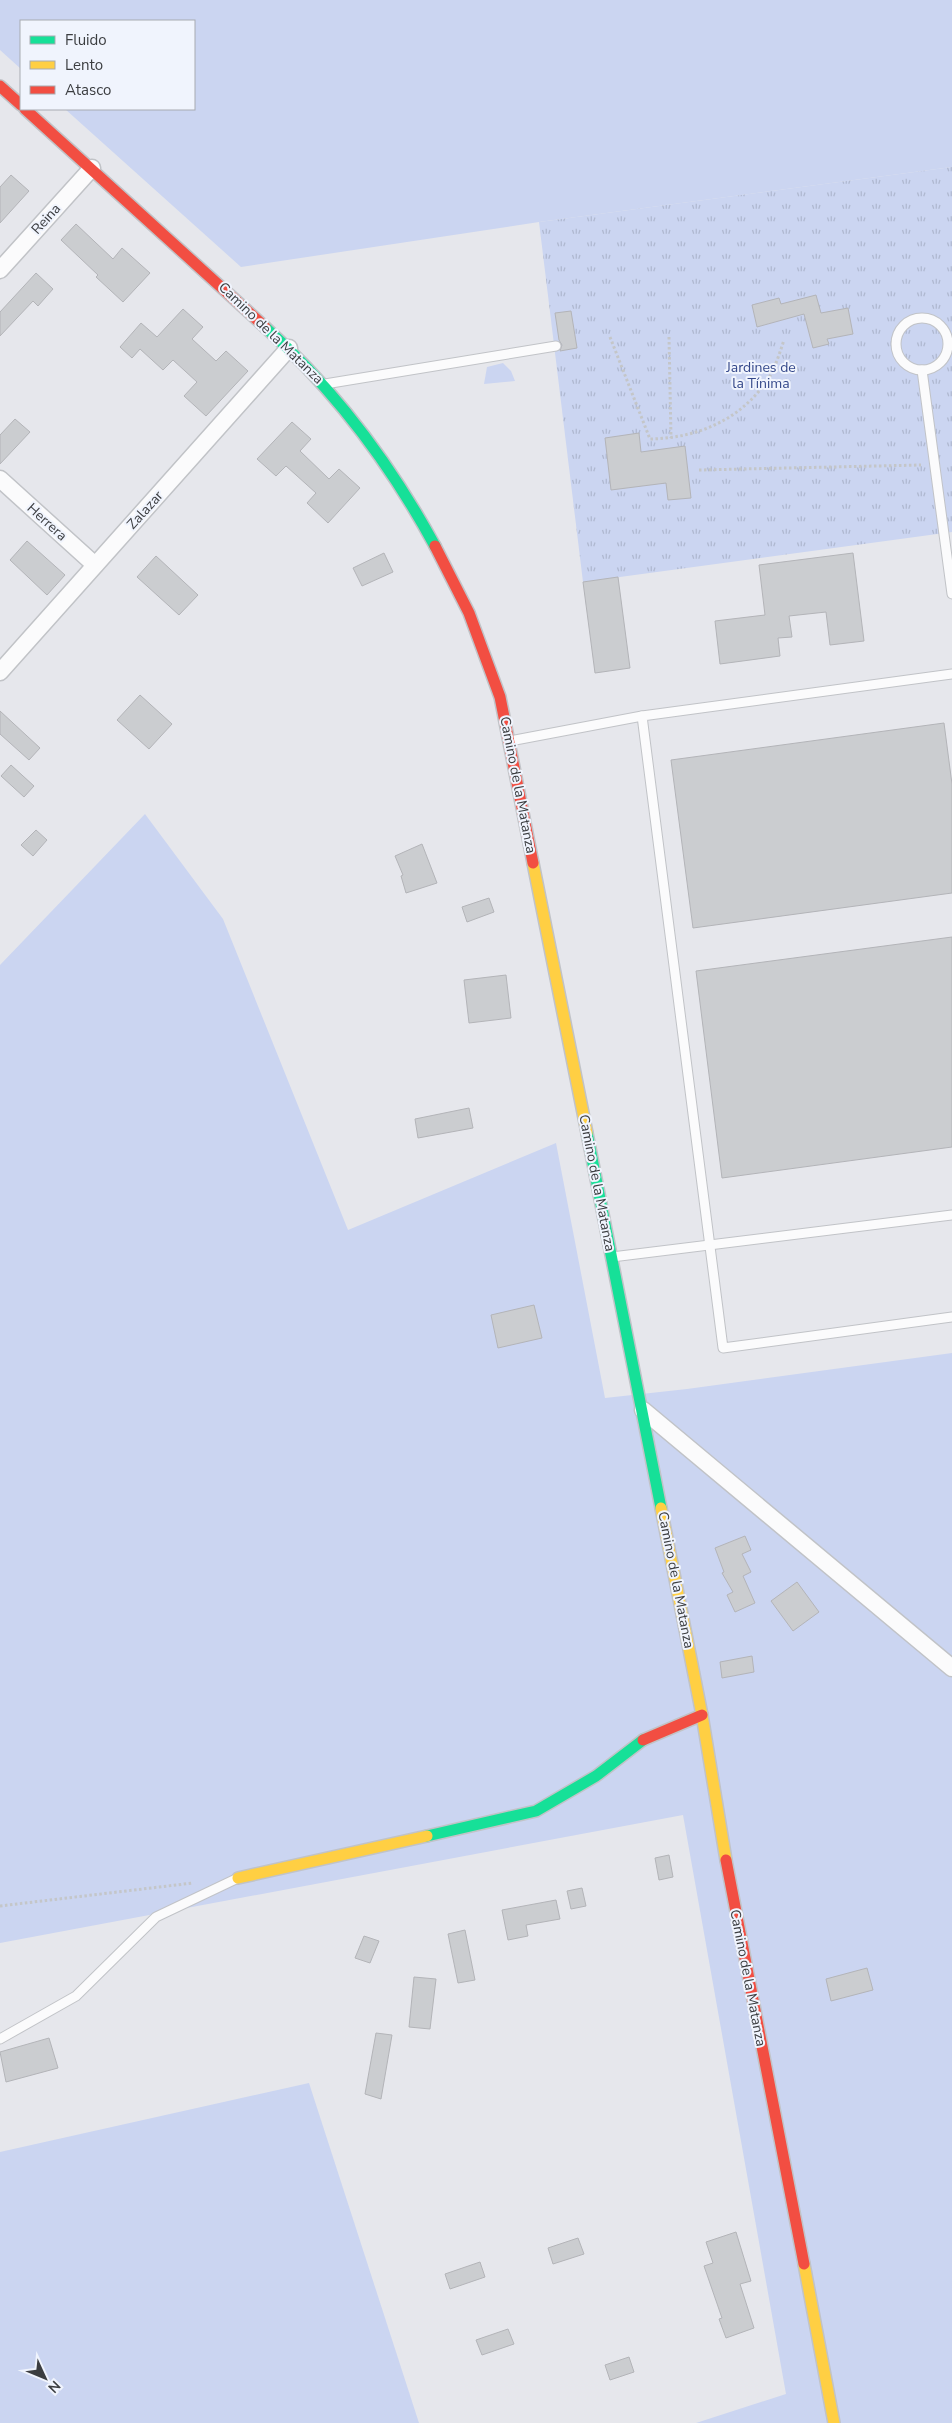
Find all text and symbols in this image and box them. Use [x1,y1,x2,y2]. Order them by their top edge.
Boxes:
legend [20,20,195,110]
text: Fluido [65,30,107,50]
text: Lento [65,55,103,75]
text: Atasco [65,80,111,100]
street label: Reina [27,200,65,238]
street label: Camino de la Matanza [214,278,328,388]
park label: Jardines de la Tínima [725,358,796,393]
street label: Zalazar [123,487,167,533]
street label: Herrera [23,499,71,545]
street label: Camino de la Matanza [495,715,541,855]
street label: Camino de la Matanza [574,1113,620,1253]
street label: Camino de la Matanza [653,1510,699,1650]
street label: Camino de la Matanza [725,1908,771,2048]
north arrow [20,2353,70,2403]
text: N [44,2376,64,2397]

